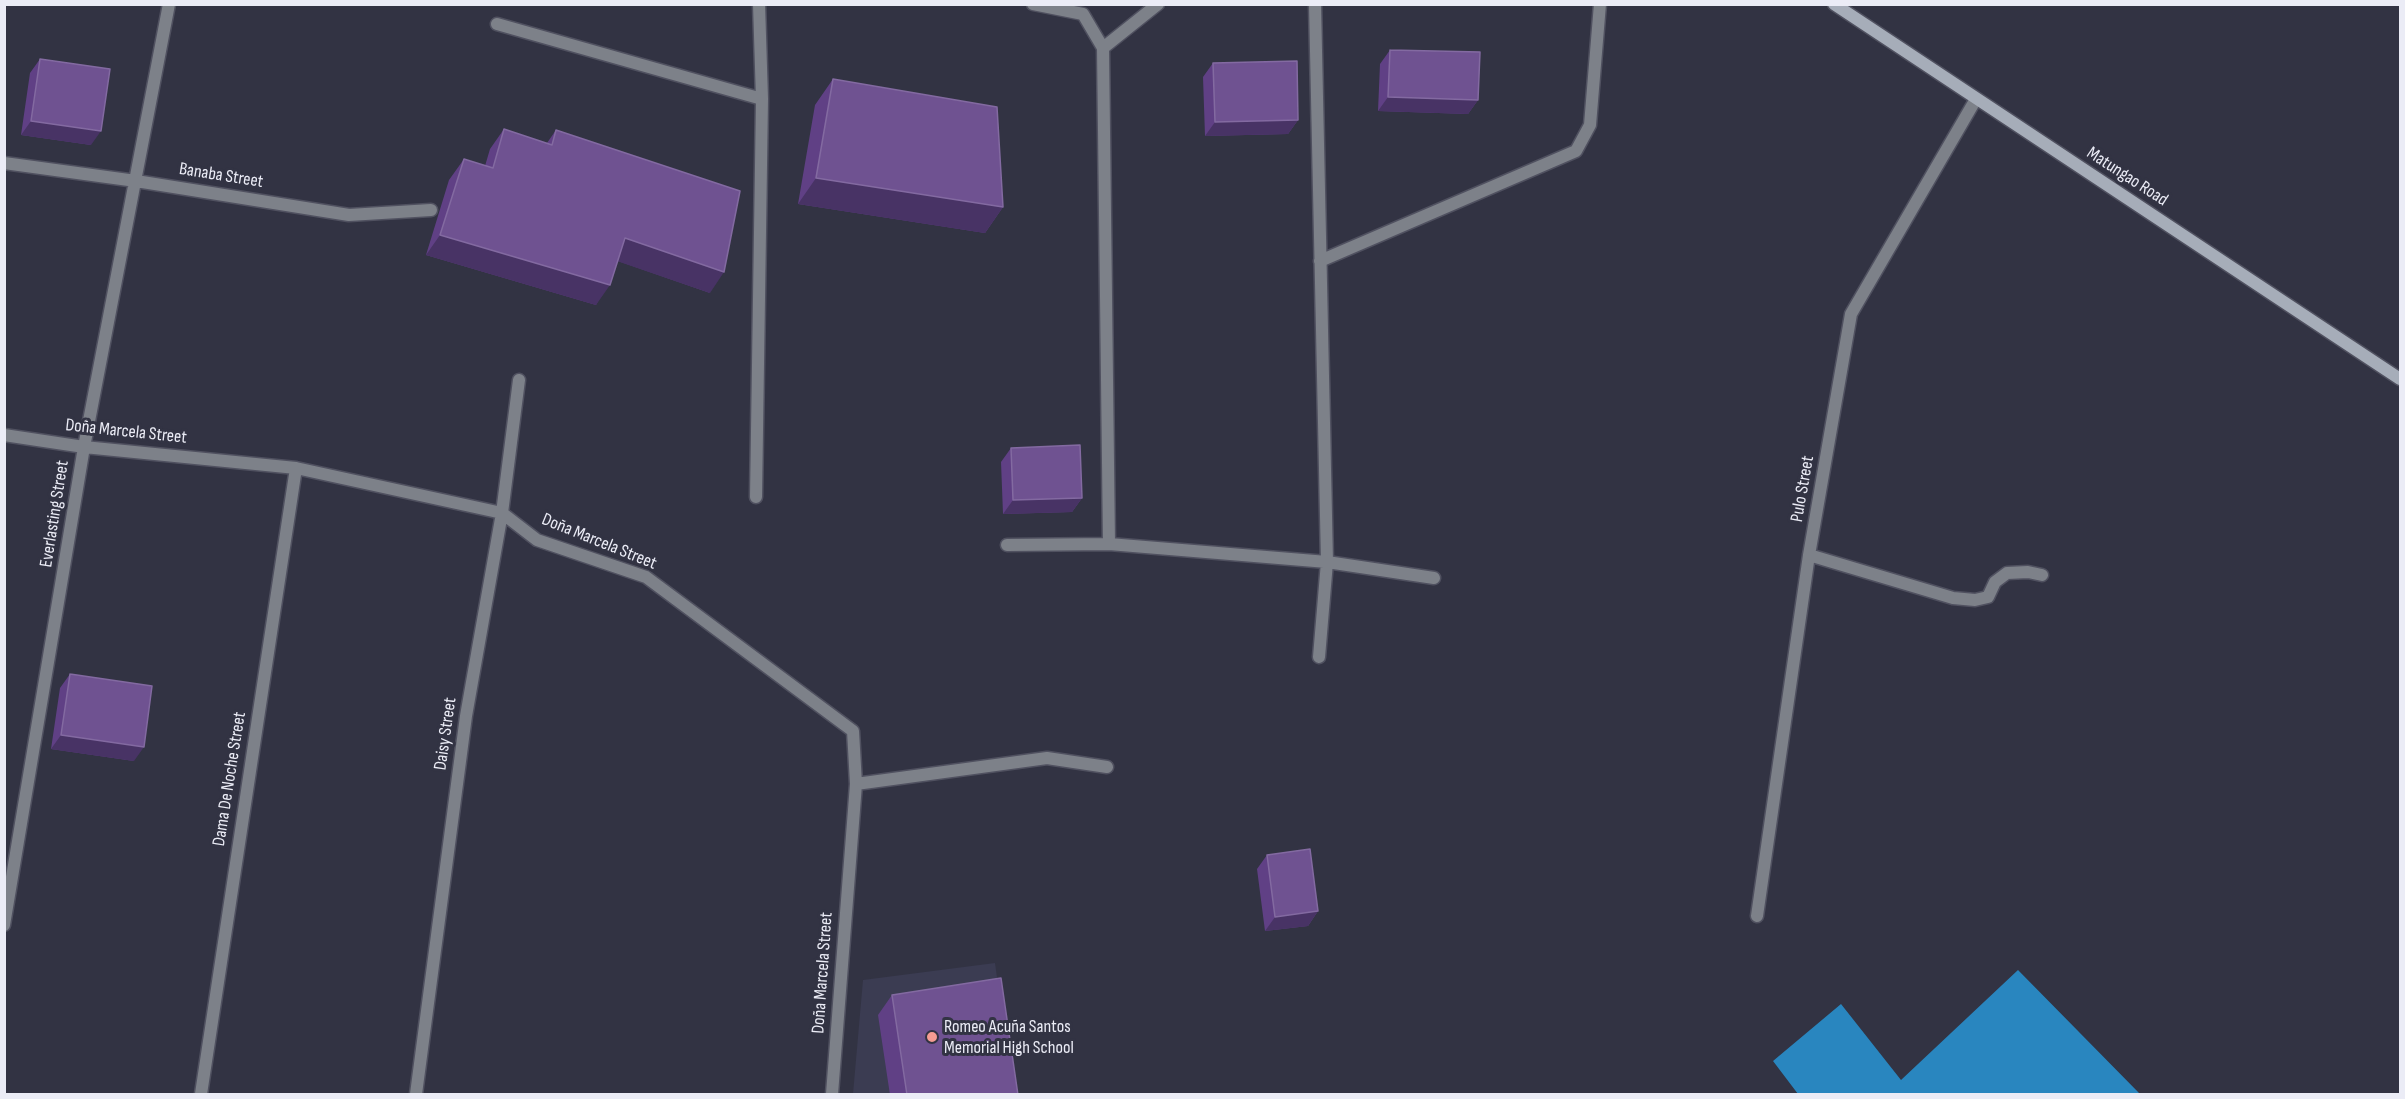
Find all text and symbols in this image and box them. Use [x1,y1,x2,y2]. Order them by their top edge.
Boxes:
street label: Matungao Road [2082,143,2172,211]
street label: Banaba Street [177,159,265,193]
street label: Doña Marcela Street [64,415,188,449]
street label: Pulo Street [1787,454,1819,524]
street label: Everlasting Street [36,459,74,569]
street label: Doña Marcela Street [538,509,660,575]
street label: Daisy Street [430,696,462,772]
street label: Dama De Noche Street [209,710,251,848]
street label: Doña Marcela Street [808,911,838,1035]
place label: Romeo Acuña Santos Memorial High School [944,1016,1074,1058]
marker: Romeo Acuña Santos Memorial High School [925,1030,939,1044]

